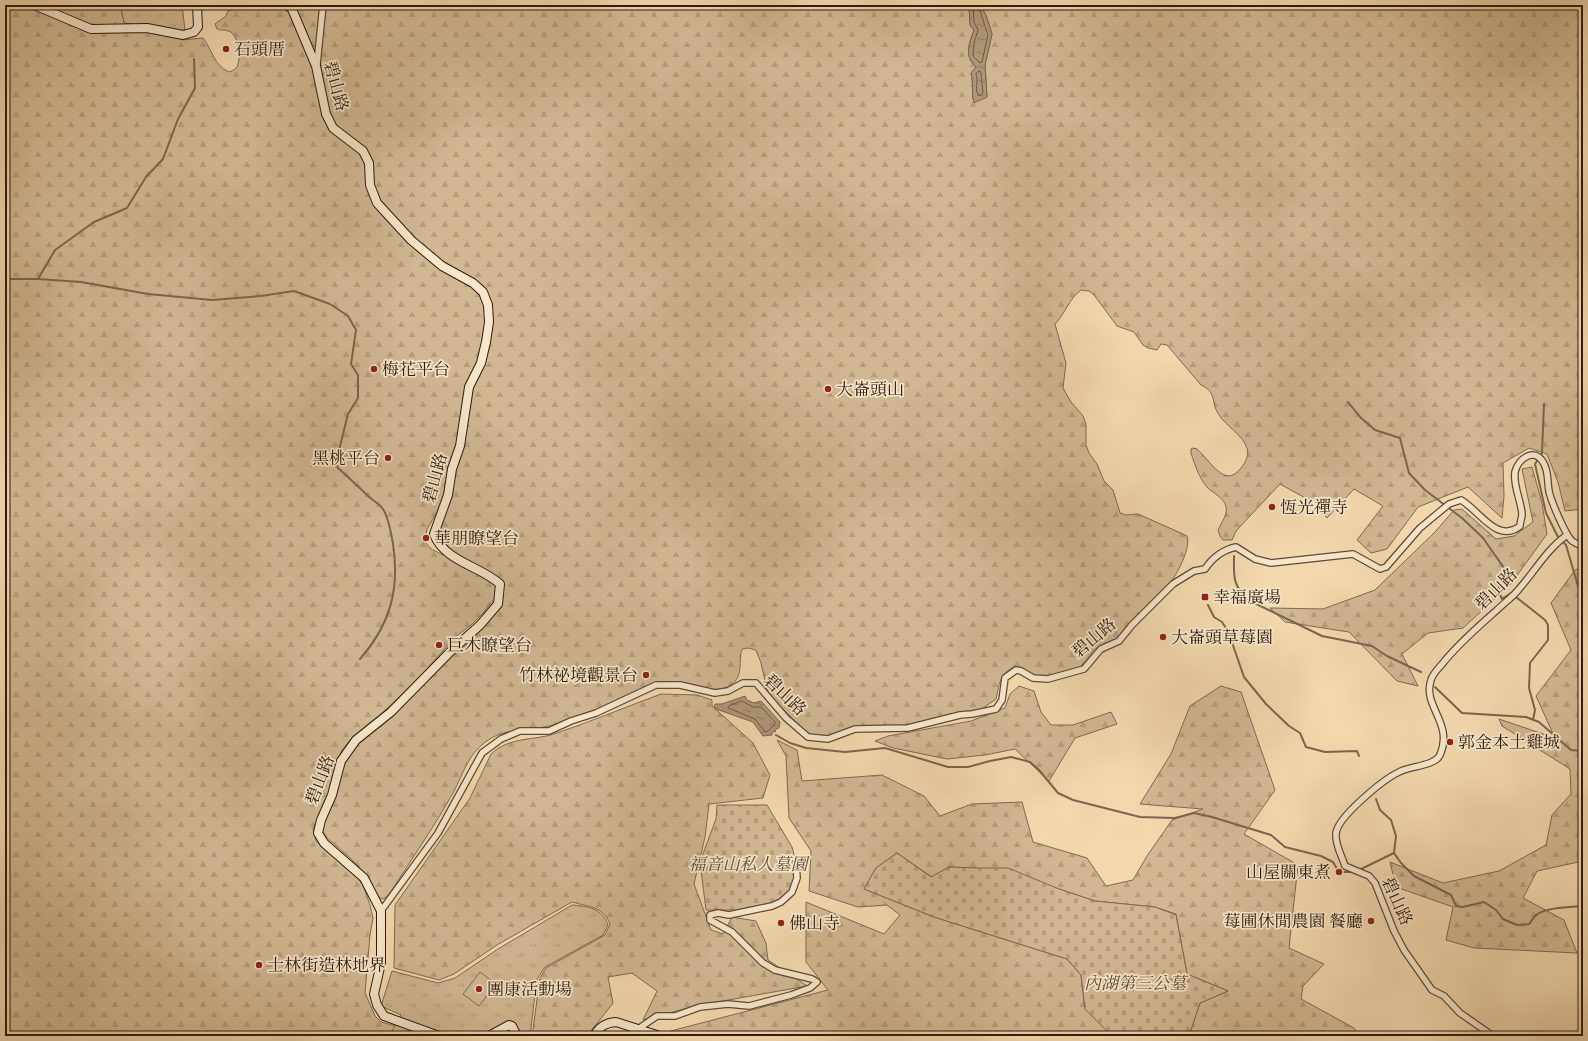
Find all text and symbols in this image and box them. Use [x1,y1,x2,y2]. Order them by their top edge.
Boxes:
place label: 石頭厝 [234,39,285,60]
marker: 石頭厝 [221,44,231,54]
street label: 碧山路 [319,59,353,113]
place label: 梅花平台 [382,359,450,380]
marker: 梅花平台 [369,364,379,374]
place label: 大崙頭山 [836,379,904,400]
marker: 大崙頭山 [823,384,833,394]
place label: 黑桃平台 [312,448,380,469]
street label: 碧山路 [418,451,452,505]
marker: 黑桃平台 [383,453,393,463]
place label: 恆光禪寺 [1280,497,1348,518]
marker: 恆光禪寺 [1267,502,1277,512]
place label: 華朋瞭望台 [434,528,519,549]
marker: 華朋瞭望台 [421,533,431,543]
street label: 碧山路 [1471,564,1521,614]
place label: 幸福廣場 [1213,587,1281,608]
marker: 幸福廣場 [1200,592,1210,602]
street label: 碧山路 [1068,614,1120,662]
place label: 大崙頭草莓園 [1171,627,1273,648]
marker: 大崙頭草莓園 [1158,632,1168,642]
place label: 巨木瞭望台 [447,635,532,656]
marker: 巨木瞭望台 [434,640,444,650]
place label: 竹林祕境觀景台 [519,665,638,686]
marker: 竹林祕境觀景台 [641,670,651,680]
street label: 碧山路 [759,670,811,720]
place label: 郭金本土雞城 [1458,732,1560,753]
marker: 郭金本土雞城 [1445,737,1455,747]
street label: 碧山路 [301,752,339,808]
park label: 福音山私人墓園 [689,854,810,875]
place label: 山屋關東煮 [1246,862,1331,883]
marker: 山屋關東煮 [1334,867,1344,877]
street label: 碧山路 [1377,873,1417,929]
place label: 莓圃休閒農園 餐廳 [1223,911,1363,932]
place label: 佛山寺 [789,913,840,934]
marker: 莓圃休閒農園 餐廳 [1366,916,1376,926]
marker: 佛山寺 [776,918,786,928]
place label: 士林街造林地界 [267,955,386,976]
marker: 士林街造林地界 [254,960,264,970]
park label: 內湖第三公墓 [1084,973,1189,994]
place label: 團康活動場 [487,979,572,1000]
marker: 團康活動場 [474,984,484,994]

